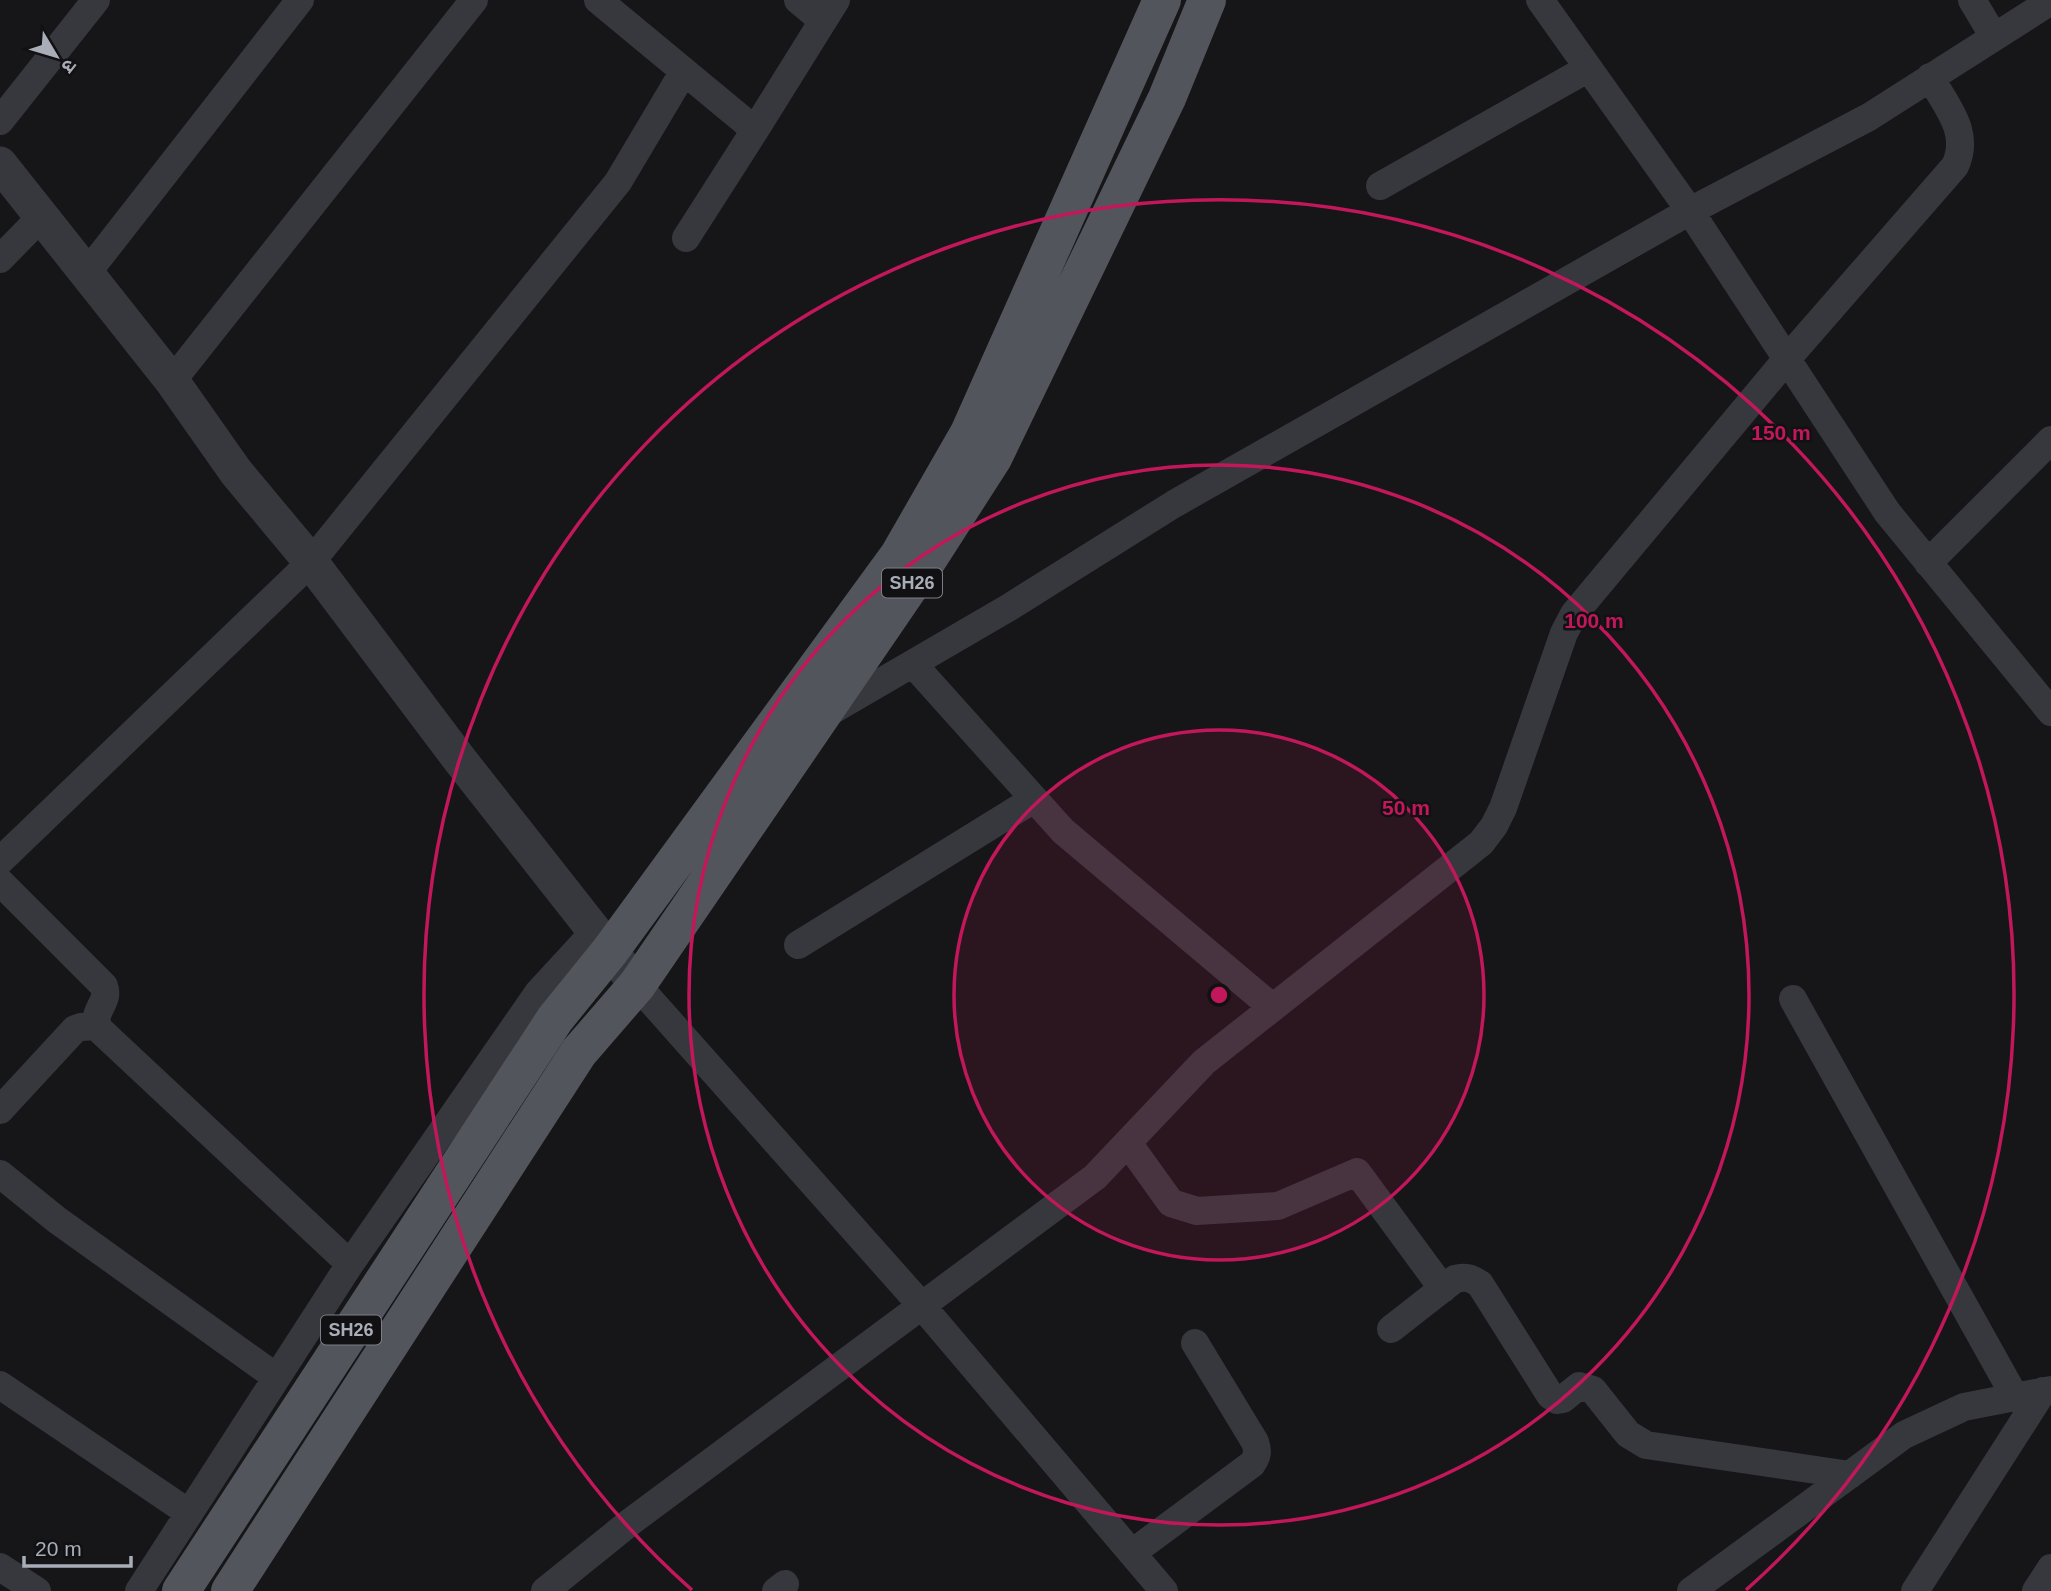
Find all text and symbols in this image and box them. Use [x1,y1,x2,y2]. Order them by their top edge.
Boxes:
north arrow [21,21,91,91]
text: उ [57,55,81,78]
text: 150 m [1751,421,1811,444]
road number: SH26 [882,568,942,598]
text: 100 m [1564,609,1624,632]
text: 50 m [1382,796,1430,819]
centre of rings [1207,983,1231,1007]
road number: SH26 [321,1316,381,1344]
scale bar [24,1524,131,1568]
text: 20 m [35,1537,82,1560]

